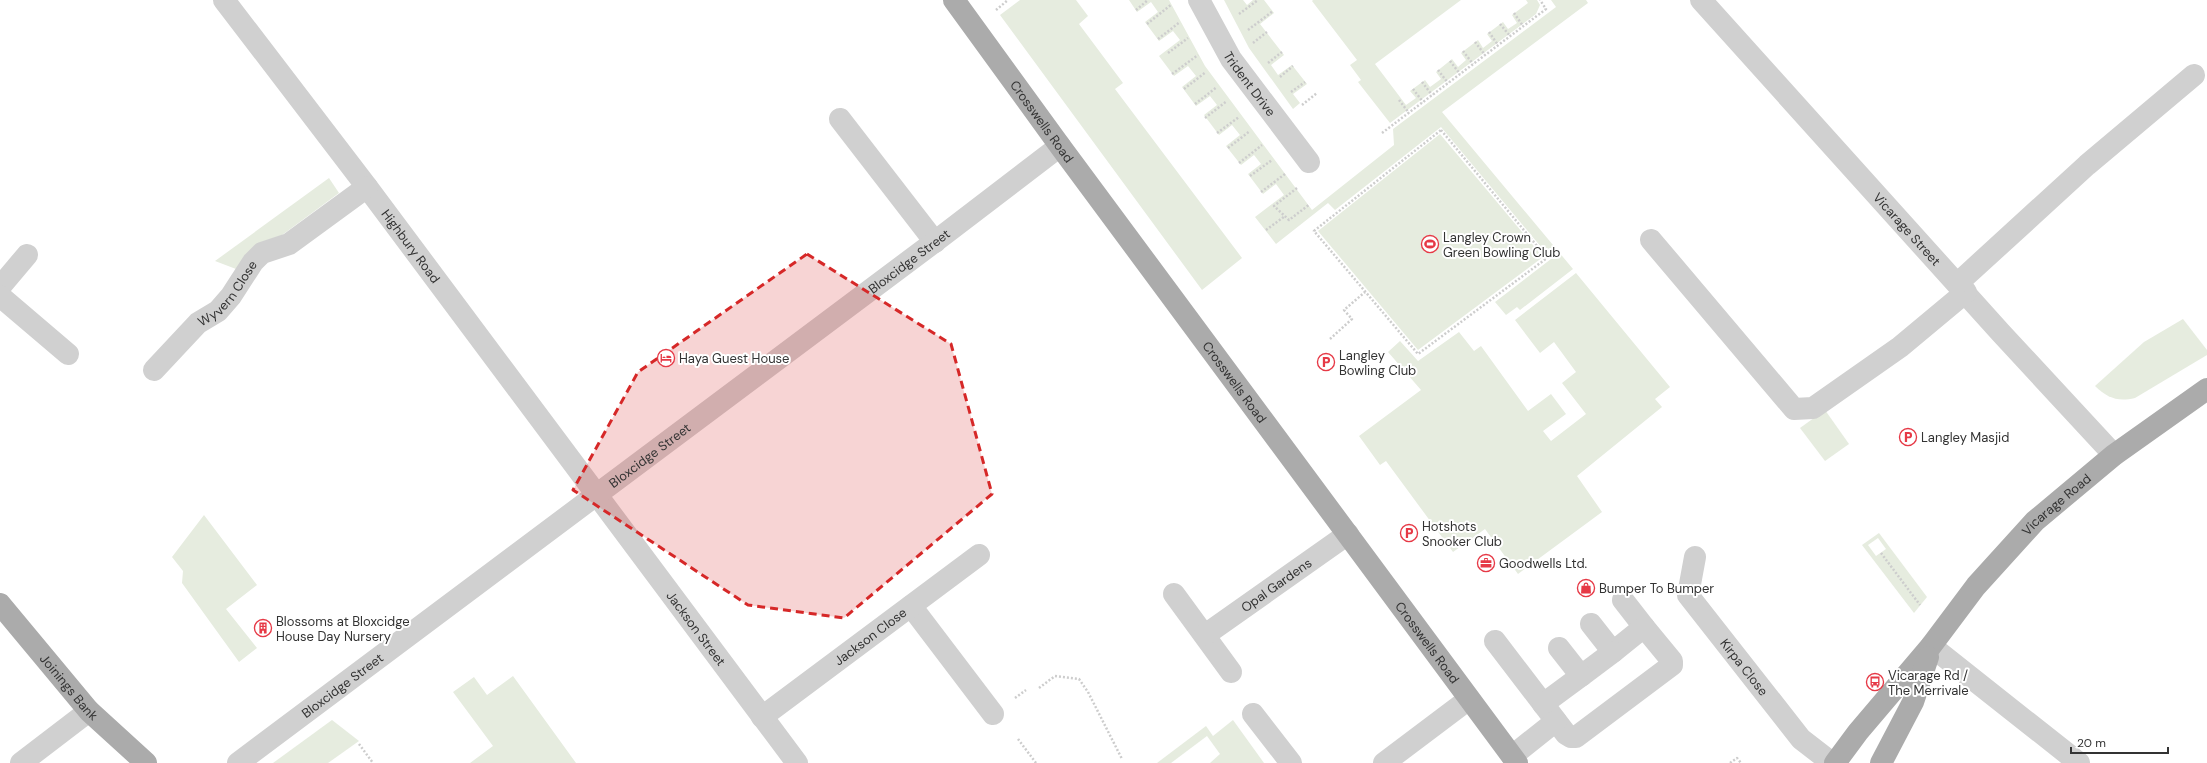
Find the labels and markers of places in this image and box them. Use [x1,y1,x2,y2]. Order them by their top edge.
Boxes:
place label: Langley Crown Green Bowling Club [1443,229,1560,261]
sports icon: Langley Crown Green Bowling Club [1420,234,1440,254]
place label: Langley Bowling Club [1339,347,1416,379]
hotel icon: Haya Guest House [656,348,676,368]
place label: Haya Guest House [679,350,790,367]
parking icon: Langley Bowling Club [1316,352,1336,372]
parking icon: Langley Masjid [1898,427,1918,447]
place label: Langley Masjid [1921,429,2009,446]
place label: Hotshots Snooker Club [1422,518,1502,550]
parking icon: Hotshots Snooker Club [1399,523,1419,543]
office icon: Goodwells Ltd. [1476,553,1496,573]
place label: Goodwells Ltd. [1499,555,1588,572]
shop icon: Bumper To Bumper [1576,578,1596,598]
place label: Bumper To Bumper [1599,580,1714,597]
place label: Blossoms at Bloxcidge House Day Nursery [276,613,410,645]
building icon: Blossoms at Bloxcidge House Day Nursery [253,618,273,638]
place label: Vicarage Rd / The Merrivale [1888,667,1969,699]
bus stop icon: Vicarage Rd / The Merrivale [1865,672,1885,692]

